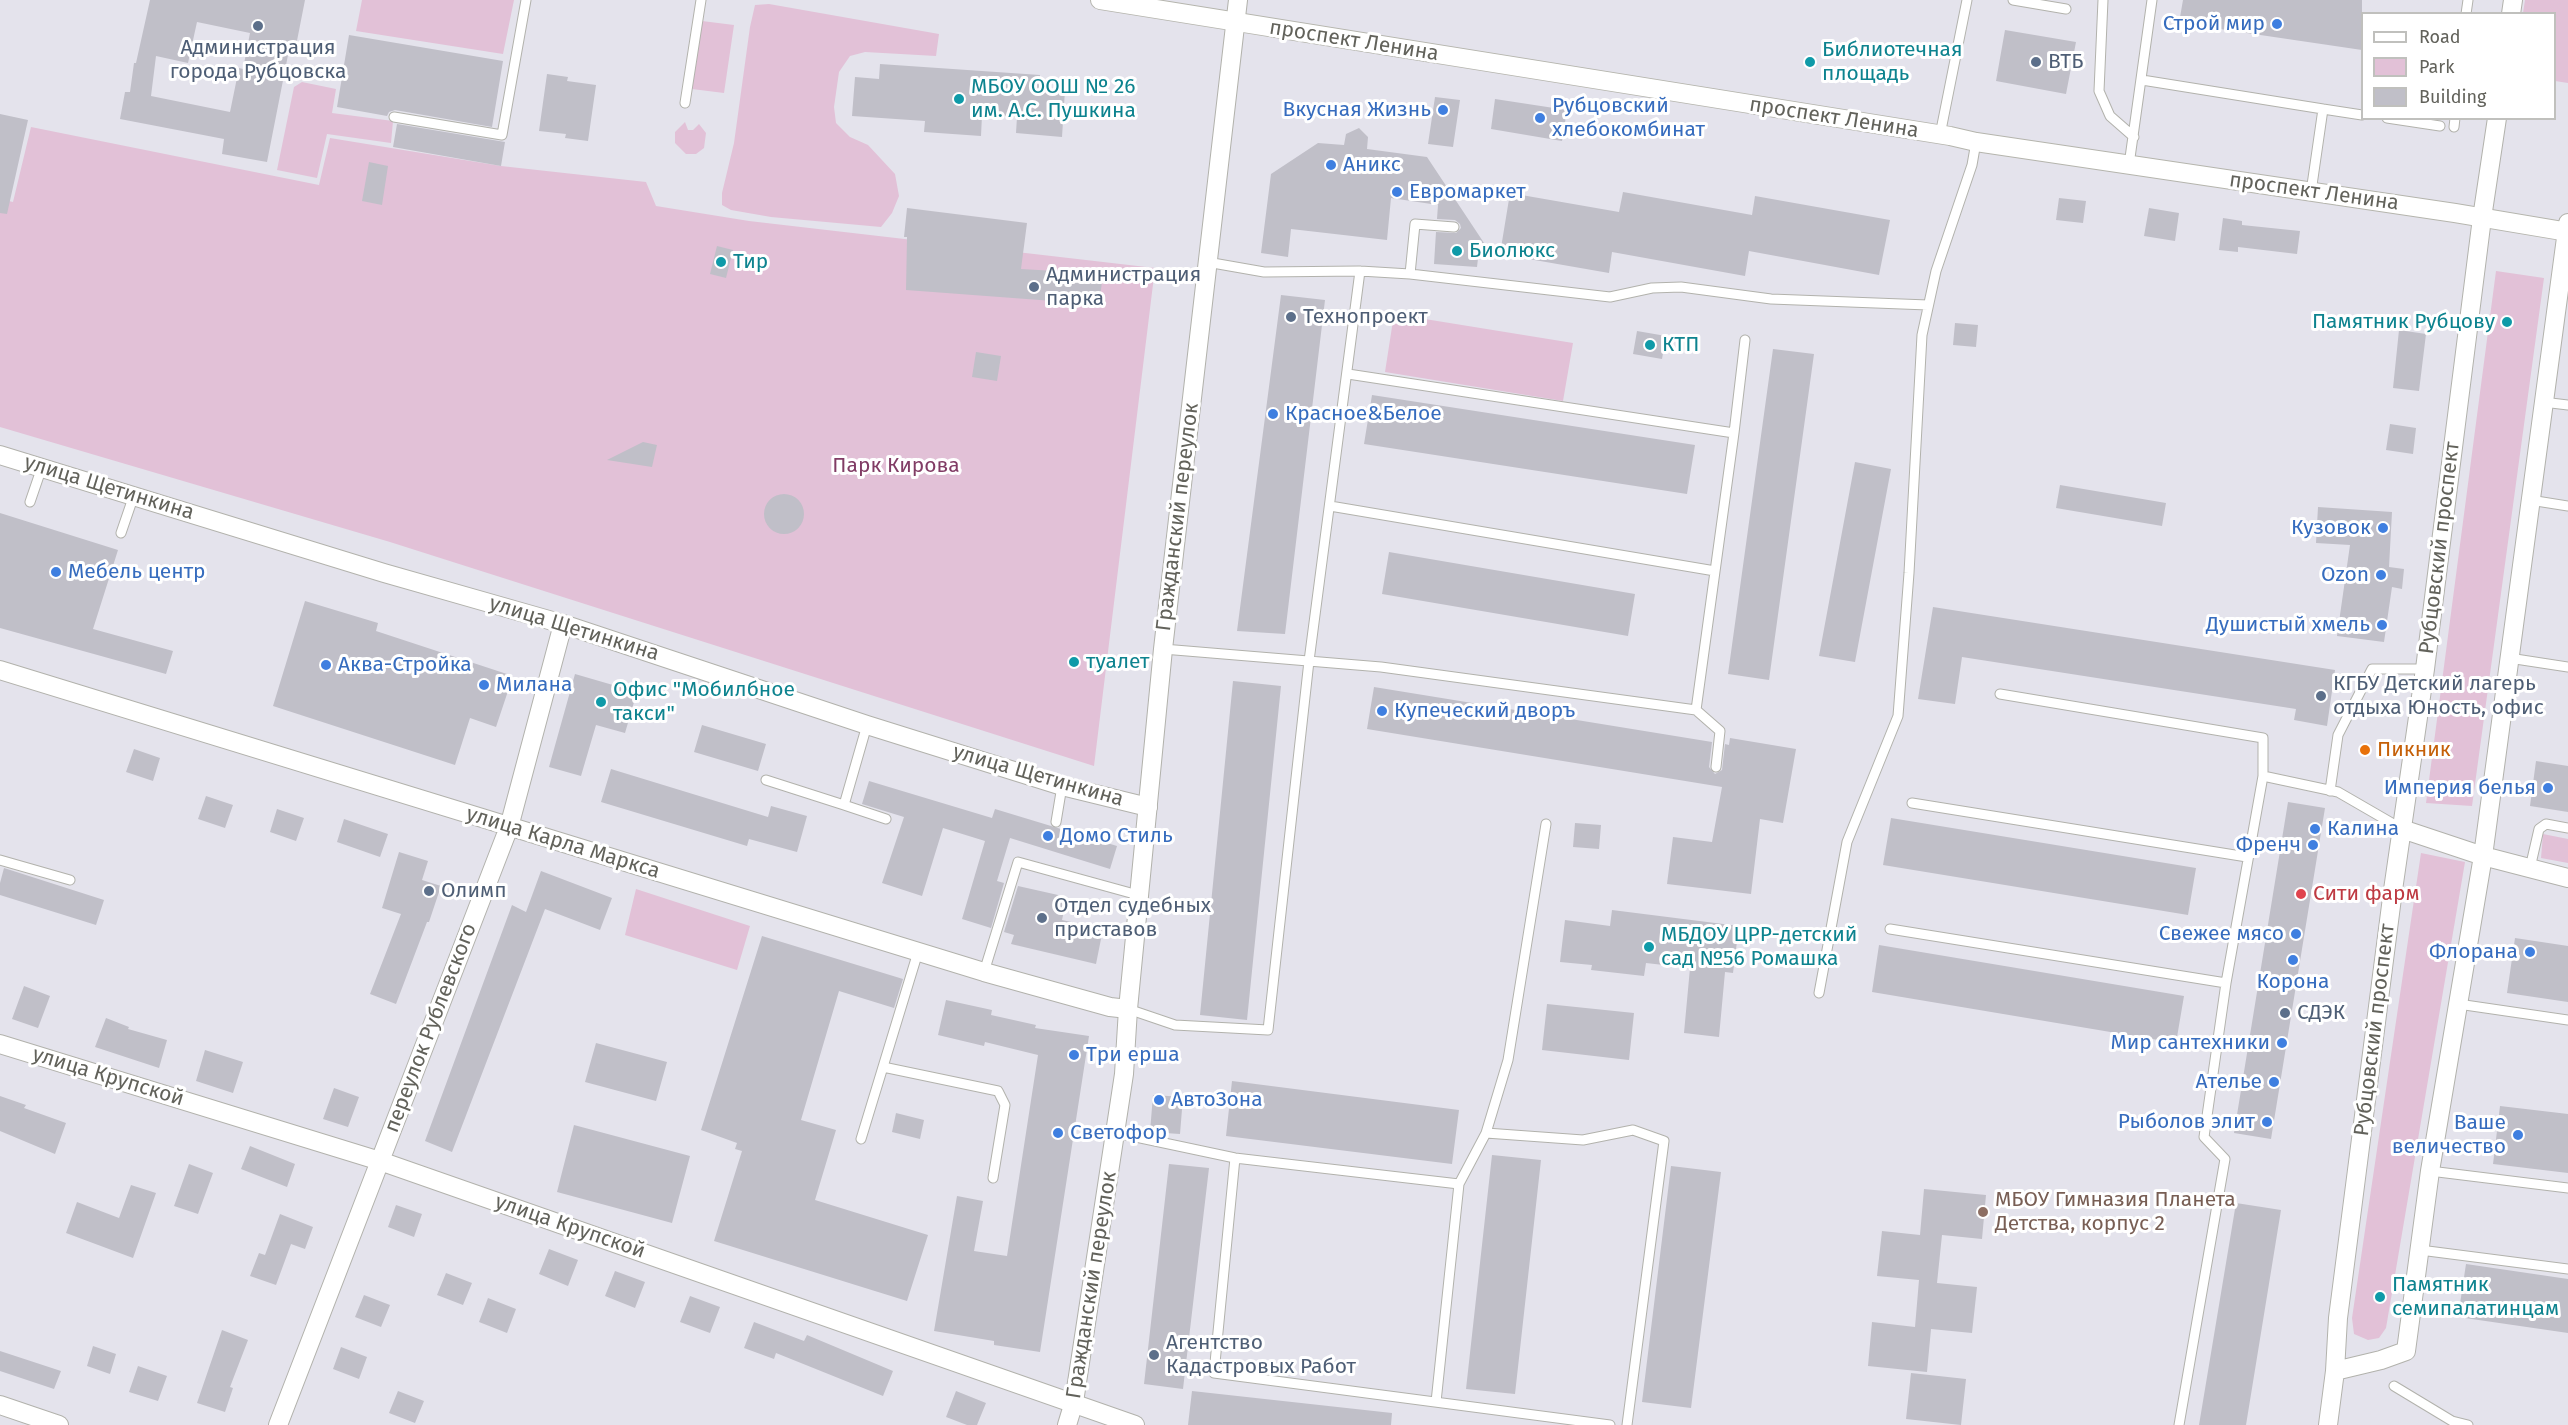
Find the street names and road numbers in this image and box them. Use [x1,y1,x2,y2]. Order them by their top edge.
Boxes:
street label: проспект Ленина [1268,15,1440,67]
street label: проспект Ленина [1748,92,1920,144]
street label: проспект Ленина [2228,168,2400,216]
street label: Гражданский переулок [1151,401,1205,633]
street label: Рубцовский проспект [2414,440,2466,656]
street label: улица Щетинкина [21,450,197,526]
street label: улица Щетинкина [486,591,662,667]
street label: улица Щетинкина [950,740,1126,812]
street label: улица Карла Маркса [463,802,663,884]
street label: переулок Рублевского [379,920,483,1136]
street label: Рубцовский проспект [2349,922,2401,1138]
street label: улица Крупской [29,1042,187,1112]
street label: Гражданский переулок [1062,1170,1122,1400]
street label: улица Крупской [492,1190,648,1264]

